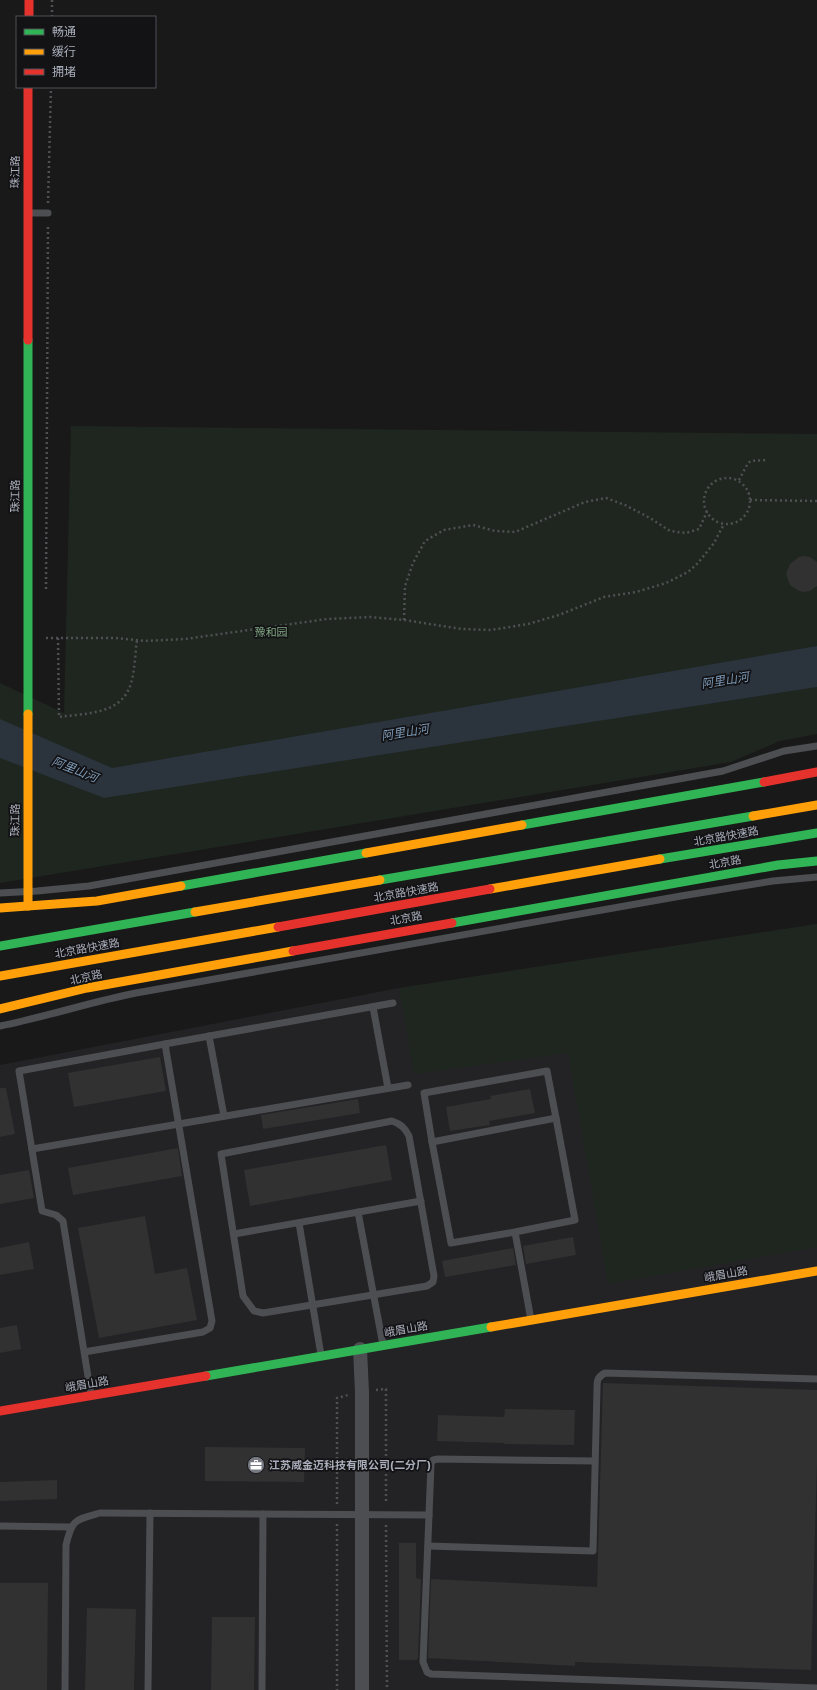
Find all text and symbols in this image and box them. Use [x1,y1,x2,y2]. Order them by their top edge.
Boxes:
legend [16,16,156,88]
text: 畅通 [52,24,76,39]
text: 缓行 [52,44,76,59]
text: 拥堵 [52,64,76,79]
street label: 珠江路 [8,155,22,189]
street label: 珠江路 [8,480,22,513]
park label: 豫和园 [255,625,288,639]
water label: 阿里山河 [700,669,752,691]
water label: 阿里山河 [380,721,432,743]
water label: 阿里山河 [50,753,102,786]
street label: 珠江路 [8,804,22,837]
street label: 北京路快速路 [692,823,760,849]
street label: 北京路 [708,852,742,872]
street label: 北京路快速路 [372,879,440,905]
street label: 北京路 [389,908,423,928]
street label: 北京路快速路 [53,935,121,961]
street label: 北京路 [68,966,104,988]
street label: 峨眉山路 [703,1263,749,1285]
street label: 峨眉山路 [383,1318,429,1340]
street label: 峨眉山路 [64,1373,110,1395]
office icon: 江苏威金迈科技有限公司(二分厂) [246,1455,266,1475]
place label: 江苏威金迈科技有限公司(二分厂) [269,1458,431,1472]

